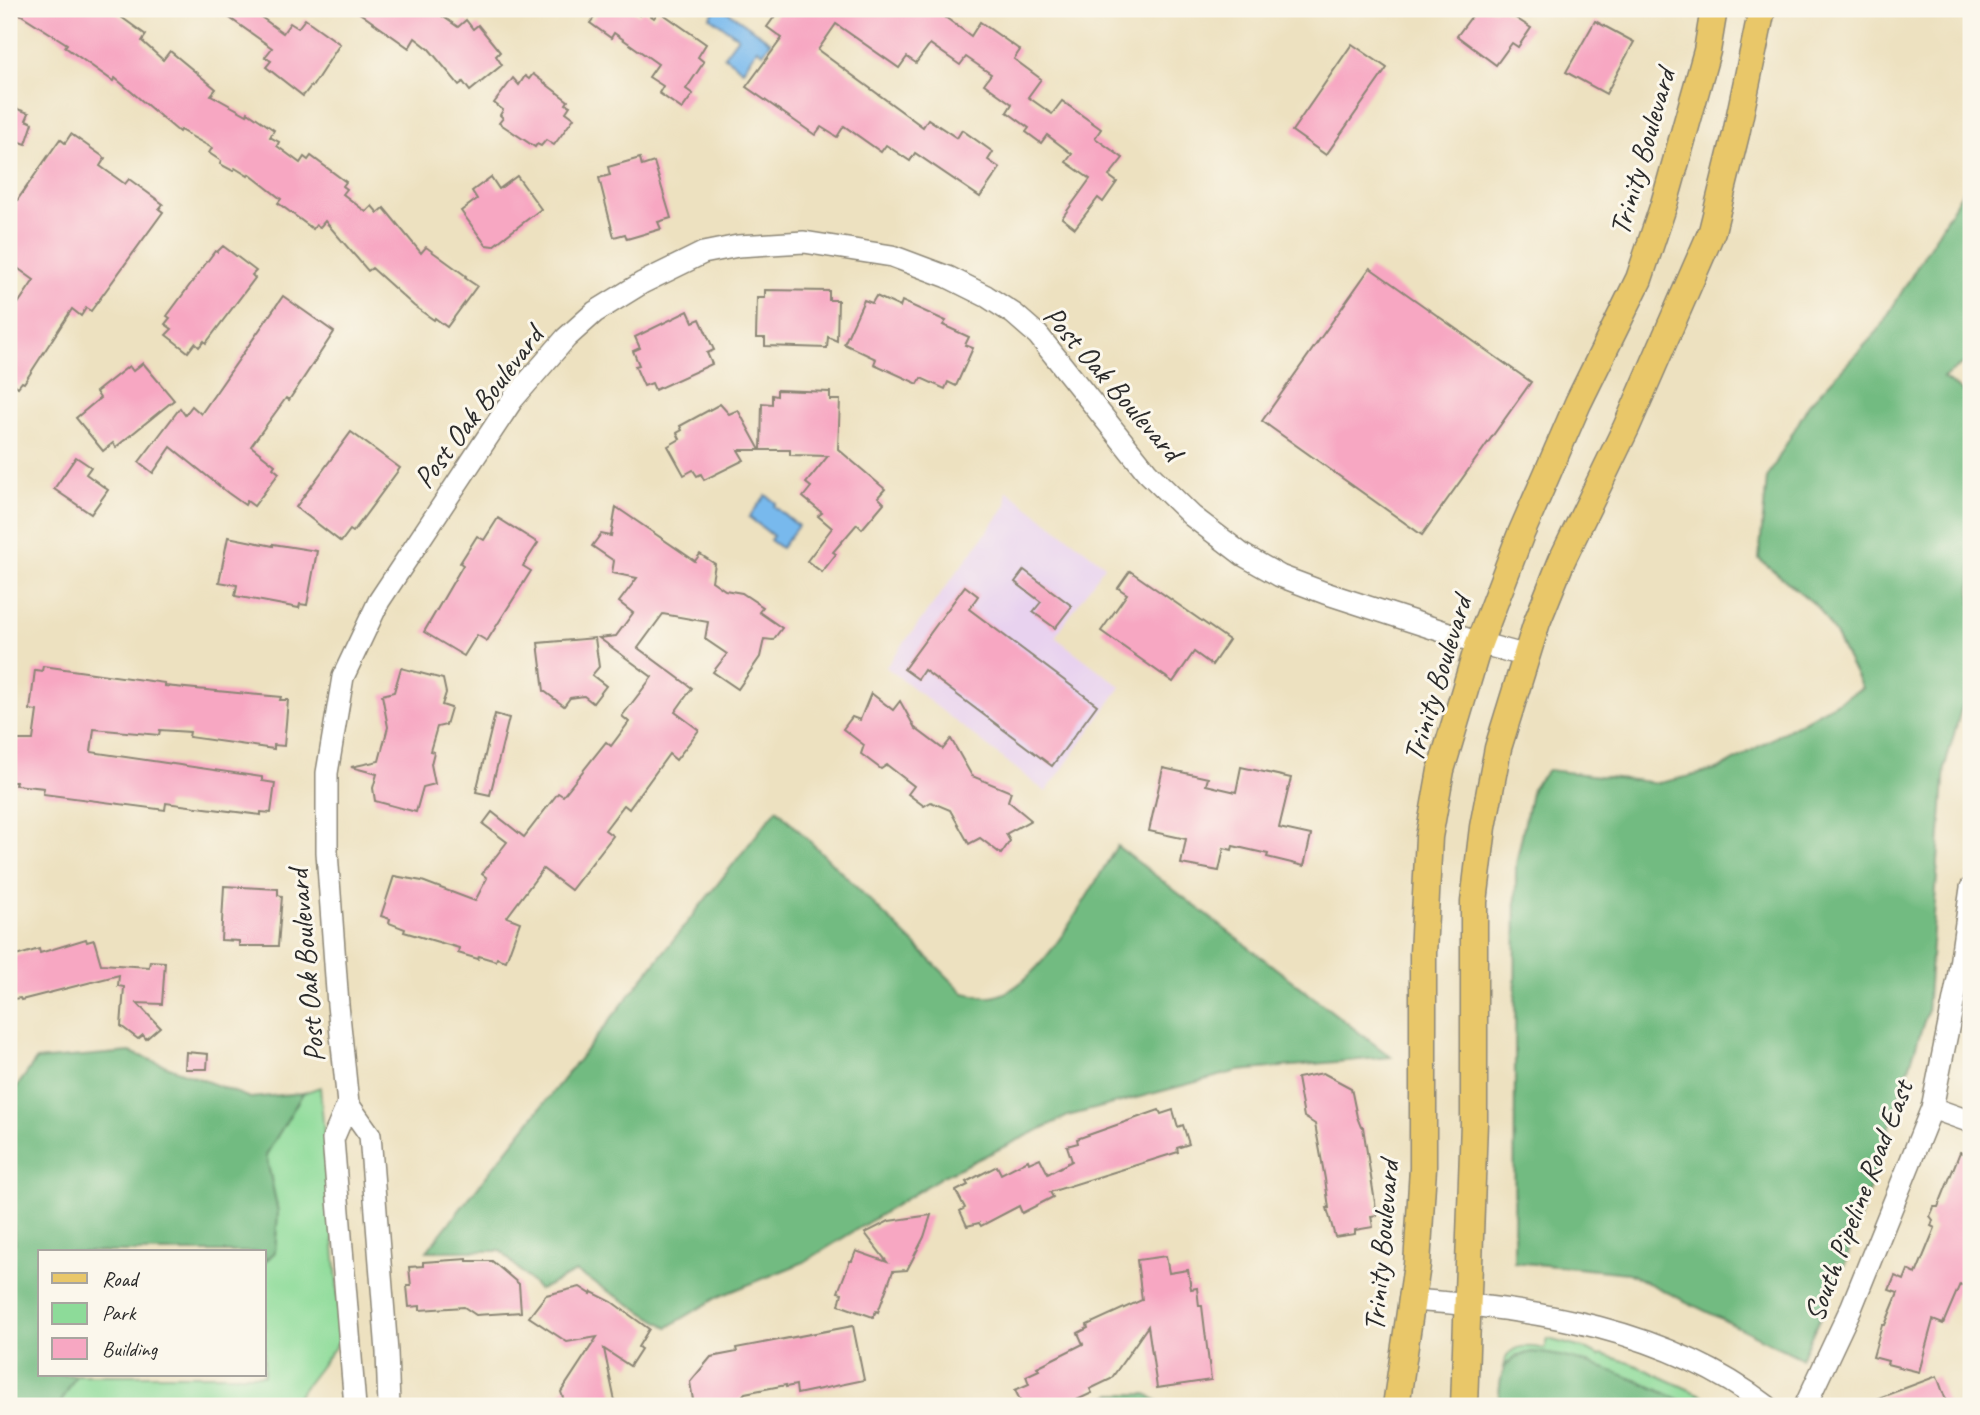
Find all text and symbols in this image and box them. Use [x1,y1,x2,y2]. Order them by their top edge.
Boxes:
street label: Trinity Boulevard [1600,60,1685,240]
street label: Post Oak Boulevard [1035,298,1194,472]
street label: Post Oak Boulevard [405,315,554,496]
street label: Trinity Boulevard [1394,587,1481,766]
street label: Post Oak Boulevard [278,864,333,1064]
street label: South Pipeline Road East [1795,1072,1923,1327]
street label: Trinity Boulevard [1355,1155,1408,1333]
legend [38,1250,266,1376]
text: Road [102,1266,141,1292]
text: Park [102,1300,137,1326]
text: Building [102,1336,159,1362]

